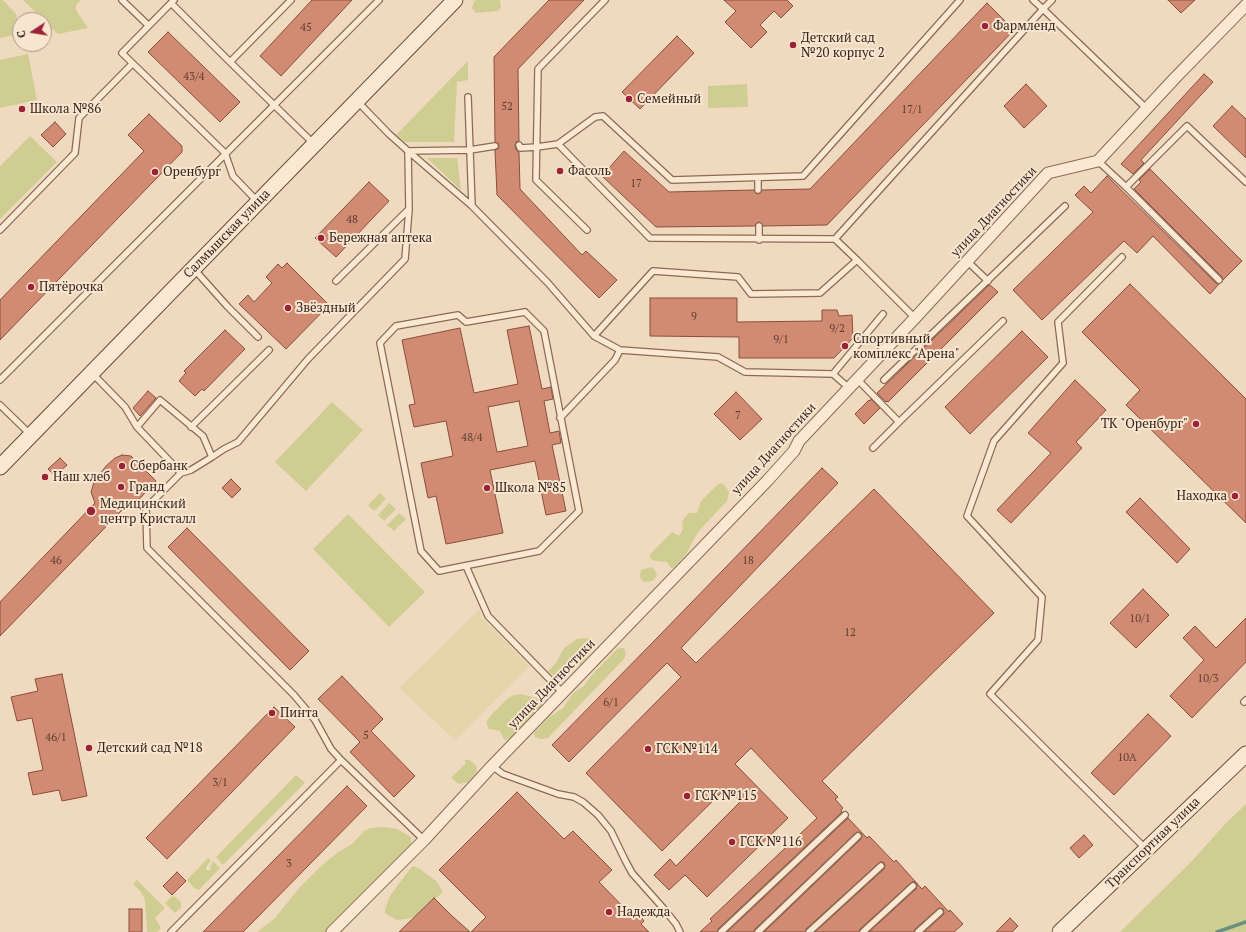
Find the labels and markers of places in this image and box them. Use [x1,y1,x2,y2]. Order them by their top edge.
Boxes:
place label: Фармленд [993,18,1056,34]
marker: Фармленд [980,21,990,31]
place label: Детский сад №20 корпус 2 [801,30,885,61]
marker: Детский сад №20 корпус 2 [788,40,798,50]
place label: Семейный [637,91,701,107]
marker: Семейный [624,94,634,104]
place label: Школа №86 [30,101,101,117]
marker: Школа №86 [17,104,27,114]
place label: Фасоль [568,163,611,179]
place label: Оренбург [163,164,221,180]
marker: Фасоль [555,166,565,176]
marker: Оренбург [150,167,160,177]
place label: Бережная аптека [329,230,432,246]
marker: Бережная аптека [316,233,326,243]
place label: Пятёрочка [39,279,103,295]
marker: Пятёрочка [26,282,36,292]
place label: Звёздный [296,300,356,316]
marker: Звёздный [283,303,293,313]
place label: Спортивный комплекс "Арена" [853,331,960,362]
marker: Спортивный комплекс "Арена" [840,341,850,351]
place label: ТК "Оренбург" [1101,416,1188,432]
marker: ТК "Оренбург" [1191,419,1201,429]
place label: Сбербанк [130,458,188,474]
marker: Сбербанк [117,461,127,471]
place label: Наш хлеб [53,469,110,485]
marker: Наш хлеб [40,472,50,482]
place label: Гранд [129,479,165,495]
place label: Школа №85 [495,480,566,496]
marker: Гранд [116,482,126,492]
marker: Школа №85 [482,483,492,493]
place label: Находка [1176,488,1227,504]
marker: Находка [1230,491,1240,501]
place label: Медицинский центр Кристалл [100,496,196,527]
marker: Медицинский центр Кристалл [85,505,97,517]
place label: Пинта [280,705,318,721]
marker: Пинта [267,708,277,718]
place label: Детский сад №18 [97,740,203,756]
place label: ГСК №114 [656,741,718,757]
marker: Детский сад №18 [84,743,94,753]
marker: ГСК №114 [643,744,653,754]
place label: ГСК №115 [695,788,757,804]
marker: ГСК №115 [682,791,692,801]
place label: ГСК №116 [740,834,802,850]
marker: ГСК №116 [727,837,737,847]
place label: Надежда [617,904,670,920]
marker: Надежда [604,907,614,917]

